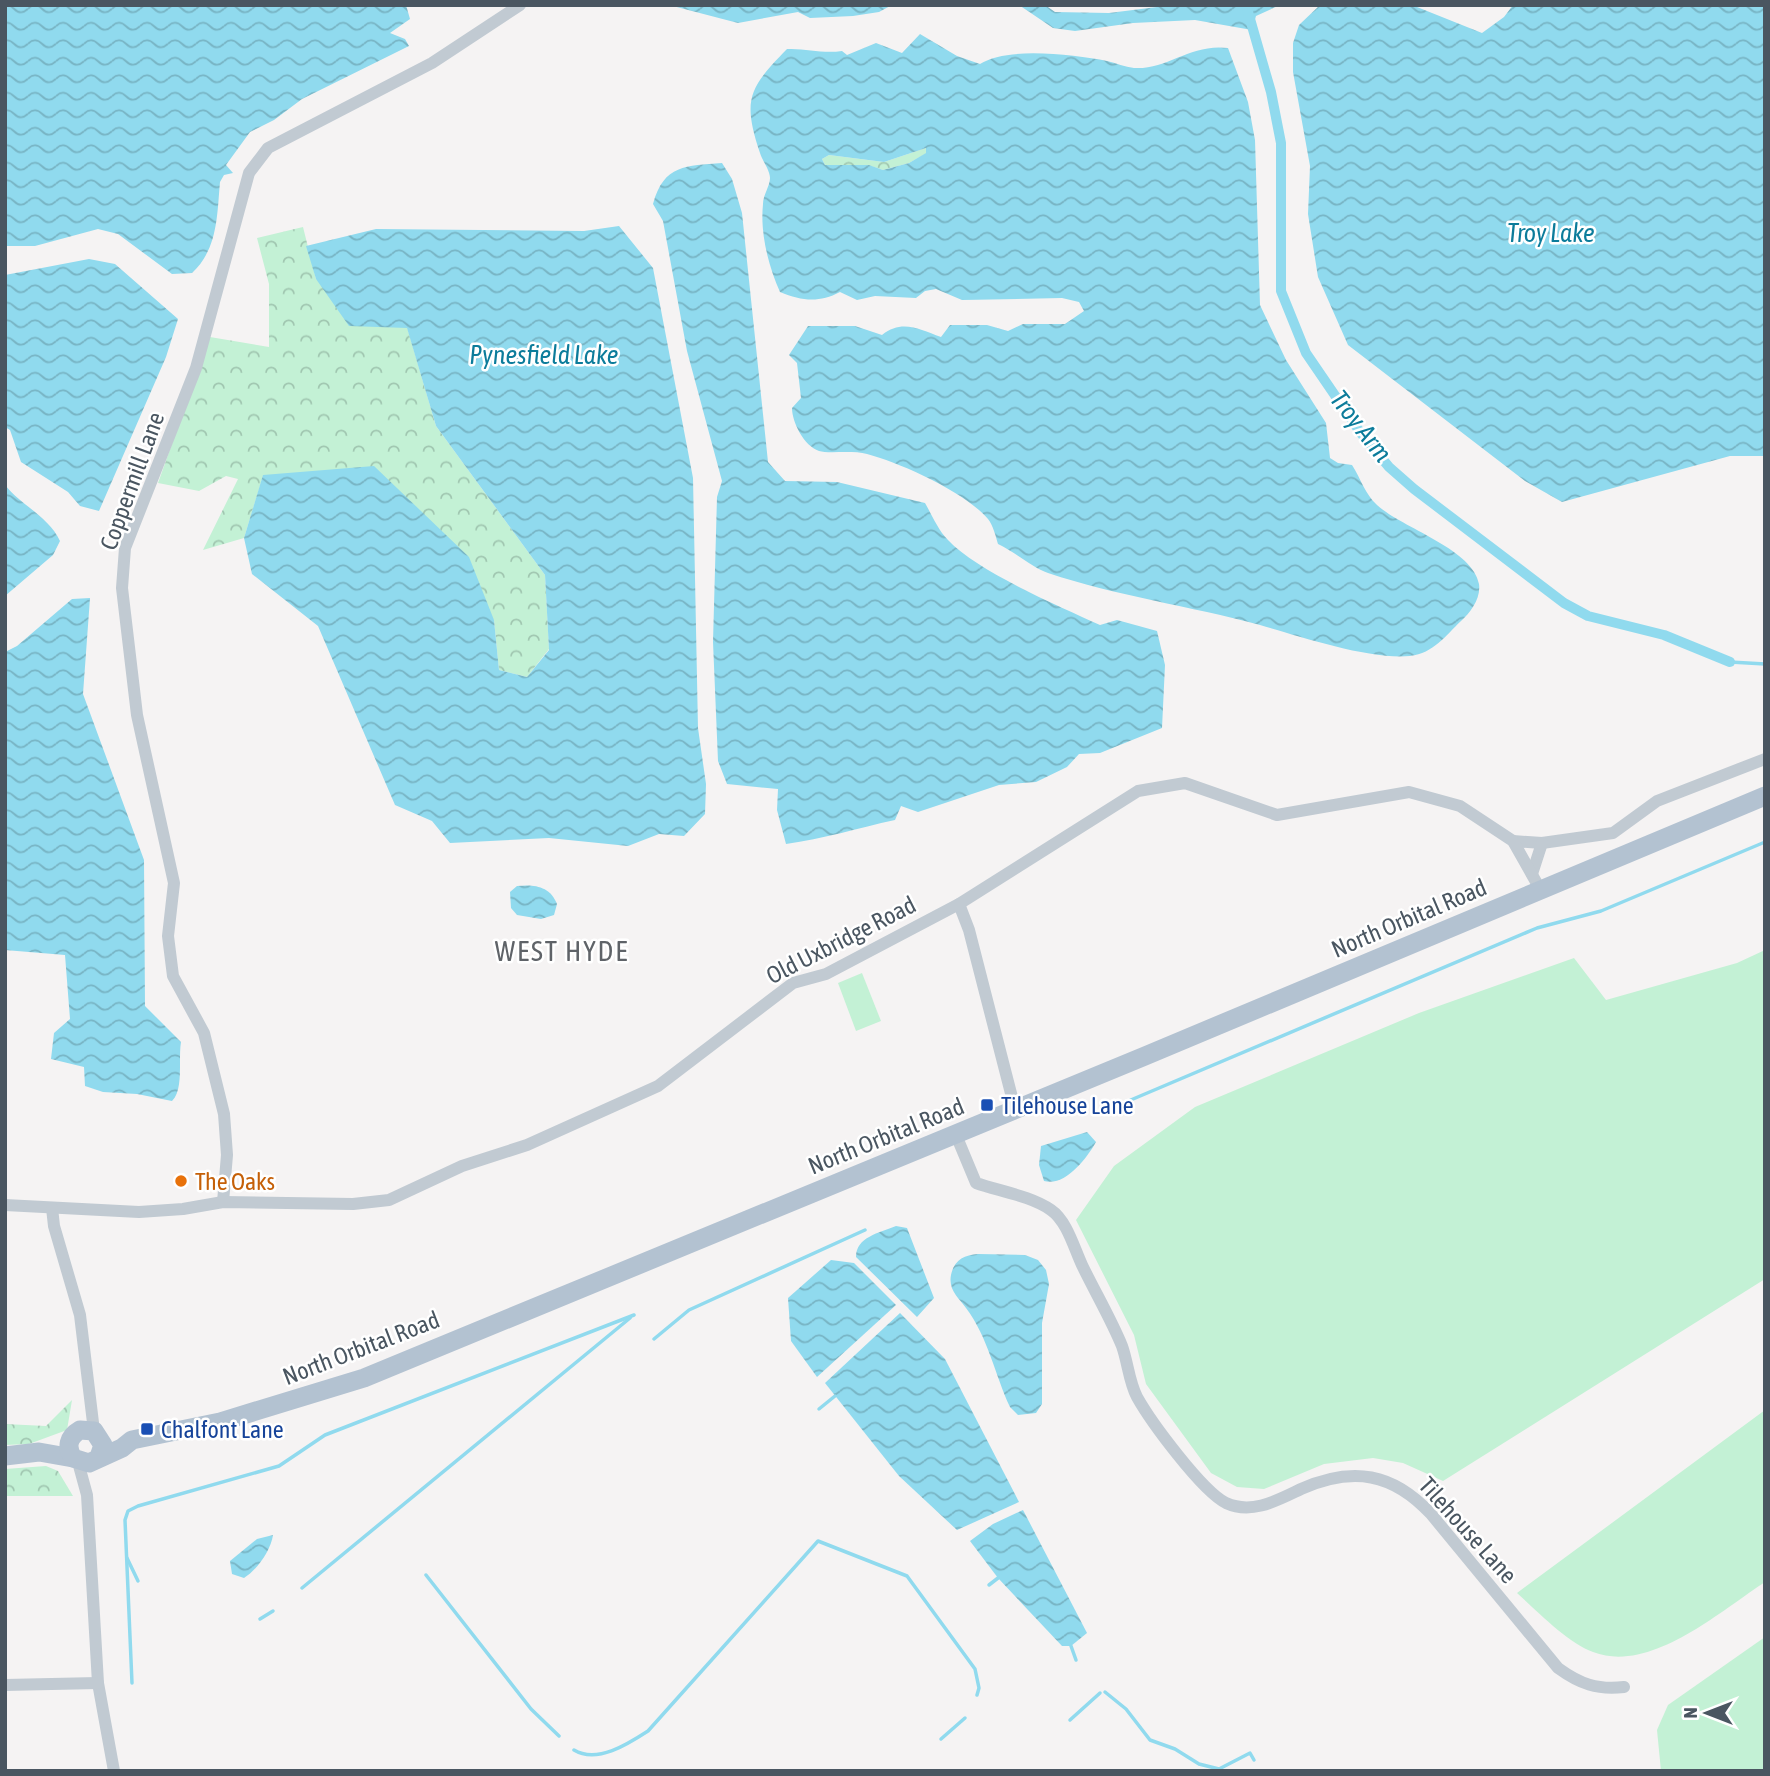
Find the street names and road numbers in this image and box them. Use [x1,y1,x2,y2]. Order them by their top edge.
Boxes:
street label: Coppermill Lane [95,408,169,554]
street label: North Orbital Road [1327,873,1491,963]
street label: Old Uxbridge Road [762,891,920,989]
street label: North Orbital Road [804,1092,968,1180]
street label: North Orbital Road [279,1306,443,1390]
street label: Tilehouse Lane [1414,1472,1522,1588]

